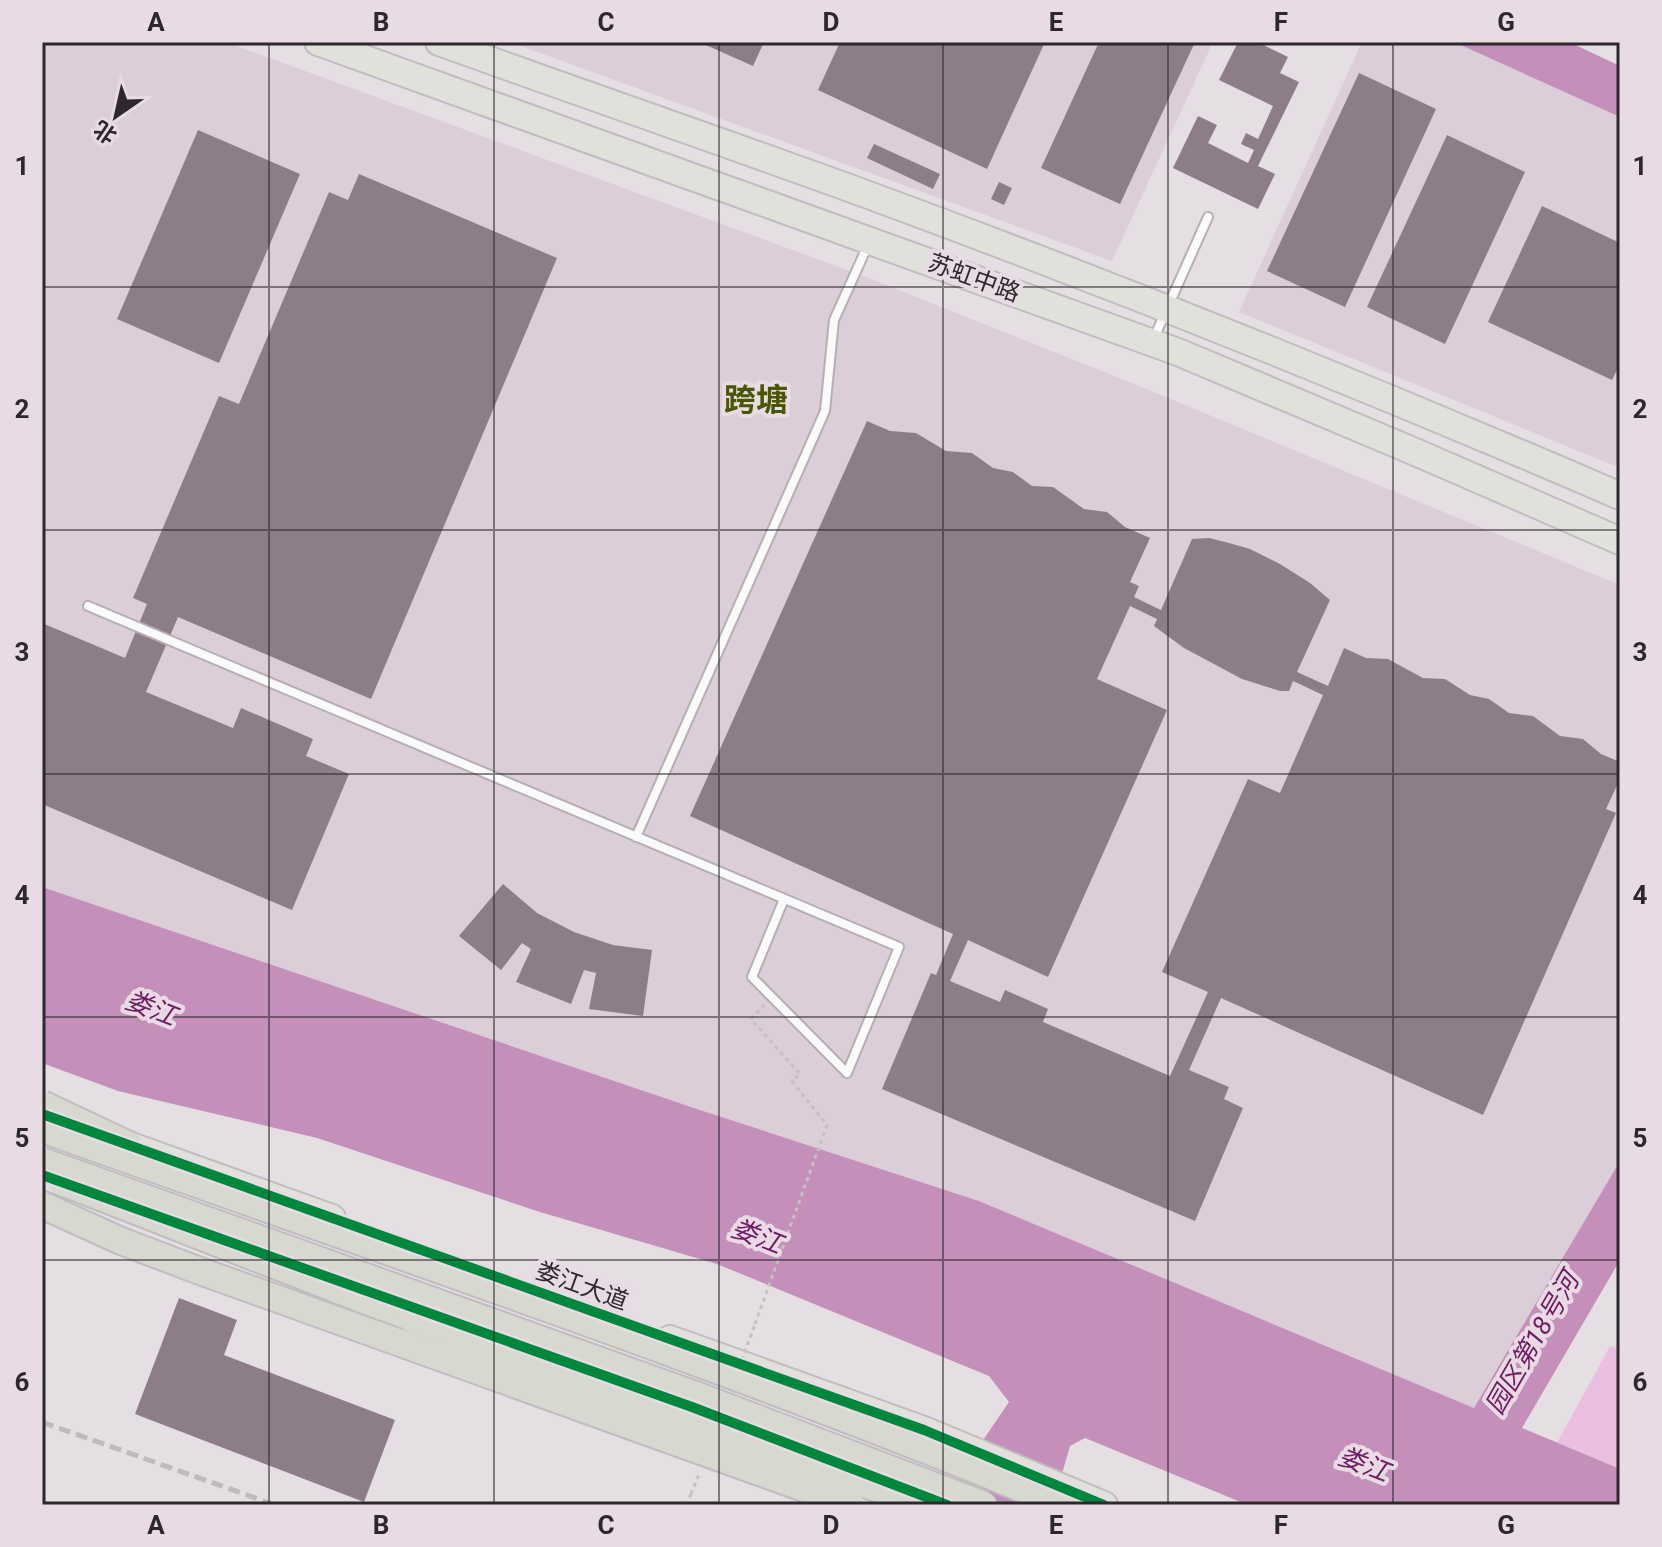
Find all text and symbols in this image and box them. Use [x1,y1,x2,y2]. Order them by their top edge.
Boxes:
text: A [147,7,165,37]
text: B [373,7,389,37]
text: C [597,7,615,37]
text: D [823,7,839,37]
text: E [1049,7,1064,37]
text: F [1274,7,1288,37]
text: G [1497,7,1515,37]
north arrow [76,76,156,156]
text: 北 [89,116,121,149]
text: 1 [15,151,29,181]
text: 1 [1633,151,1647,181]
street label: 苏虹中路 [924,248,1024,308]
district label: 跨塘 [724,381,788,419]
text: 2 [15,394,29,424]
text: 2 [1633,394,1647,424]
text: 3 [15,637,29,667]
text: 3 [1633,637,1647,667]
text: 4 [15,880,30,910]
text: 4 [1633,880,1648,910]
water label: 娄江 [121,985,183,1032]
text: 5 [15,1123,29,1153]
text: 5 [1633,1123,1647,1153]
water label: 娄江 [727,1213,789,1260]
street label: 娄江大道 [532,1256,632,1316]
water label: 园区第18号河 [1479,1263,1587,1419]
text: 6 [15,1367,30,1397]
text: 6 [1633,1367,1648,1397]
water label: 娄江 [1334,1441,1396,1488]
text: A [147,1510,165,1540]
text: B [373,1510,389,1540]
text: C [597,1510,615,1540]
text: D [823,1510,839,1540]
text: E [1049,1510,1064,1540]
text: F [1274,1510,1288,1540]
text: G [1497,1510,1515,1540]

